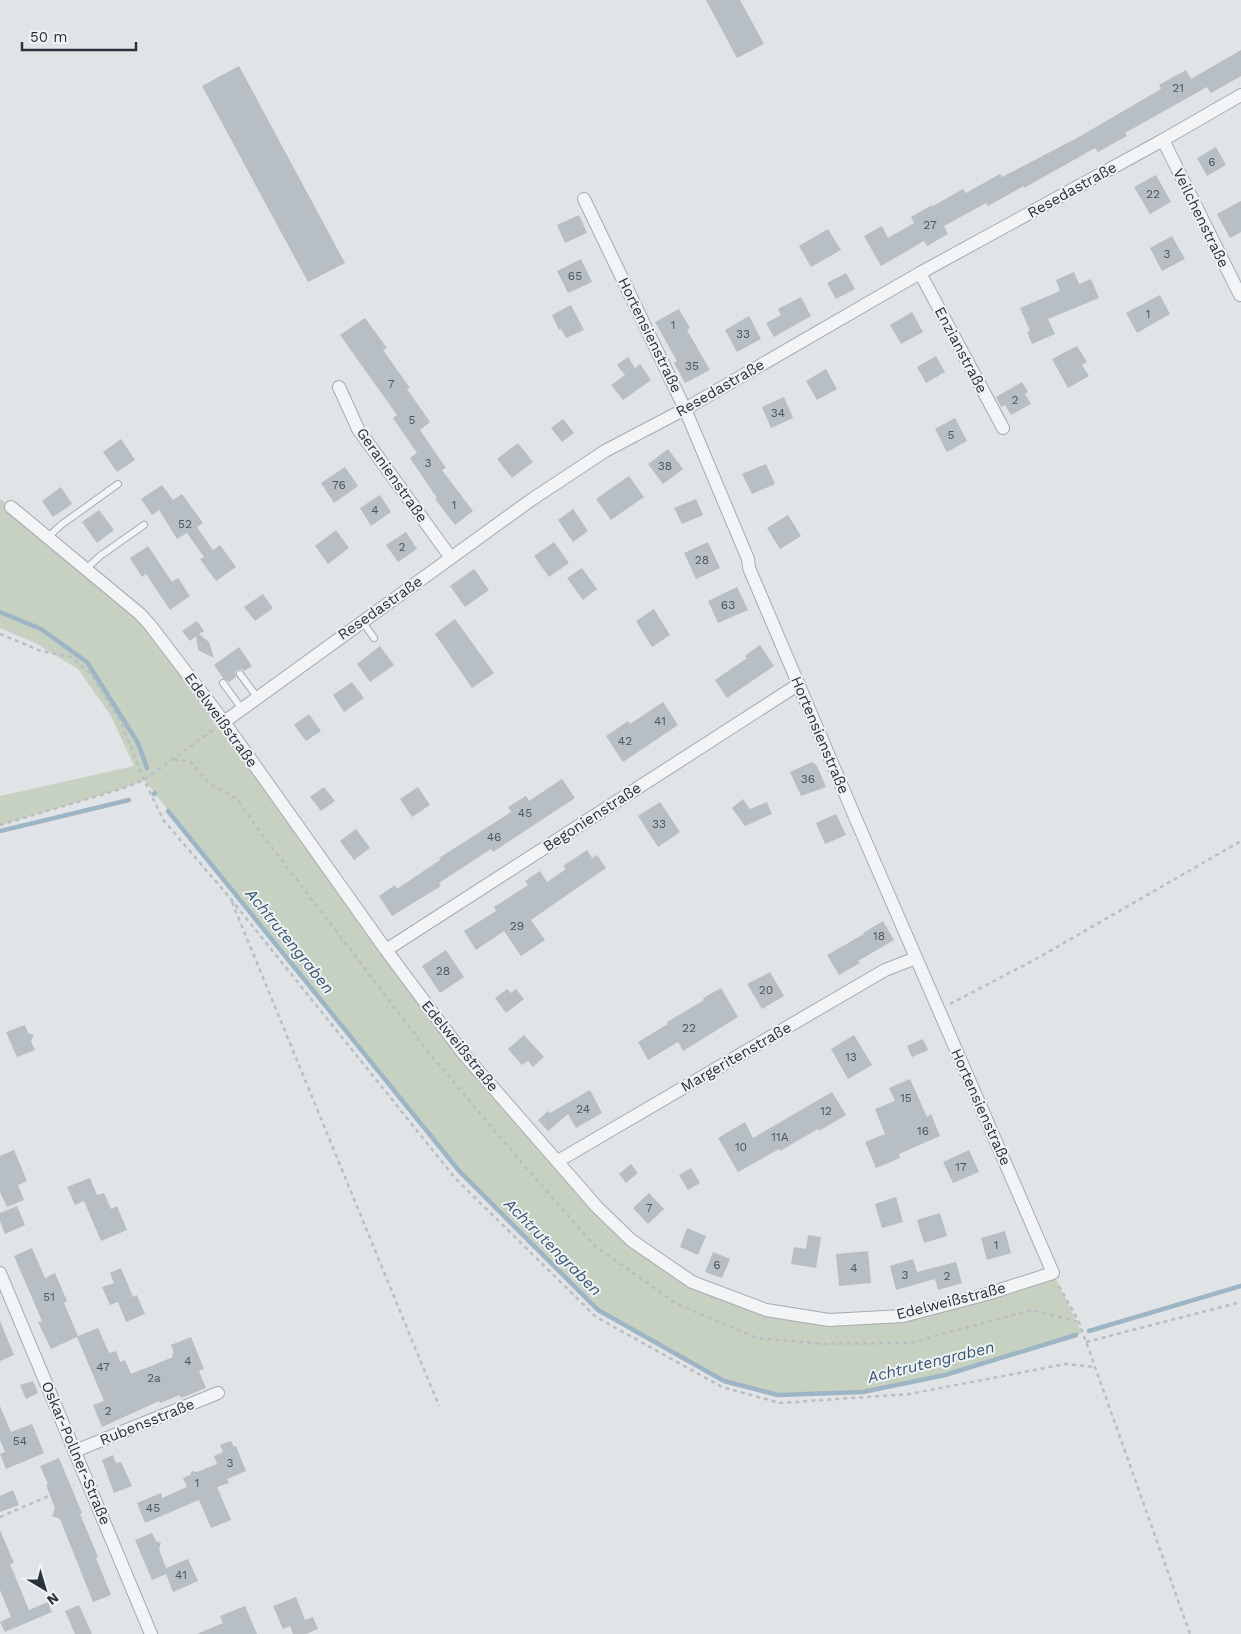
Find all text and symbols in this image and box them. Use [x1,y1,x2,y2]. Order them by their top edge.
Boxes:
scale bar [22,20,136,52]
text: 50 m [30,28,67,46]
house number: 21 [1172,81,1184,95]
house number: 6 [1208,155,1216,169]
street label: Resedastraße [1024,158,1120,222]
street label: Veilchenstraße [1169,165,1233,271]
house number: 22 [1146,187,1160,201]
house number: 27 [923,218,937,232]
house number: 3 [1164,247,1171,261]
house number: 65 [568,269,582,283]
street label: Hortensienstraße [614,274,686,396]
street label: Enzianstraße [931,304,991,396]
house number: 1 [1146,307,1150,321]
house number: 1 [671,318,675,332]
house number: 33 [736,327,750,341]
street label: Resedastraße [672,355,768,421]
house number: 35 [685,359,699,373]
house number: 7 [388,377,395,391]
house number: 2 [1012,393,1019,407]
house number: 34 [771,406,785,420]
house number: 5 [409,413,416,427]
street label: Geranienstraße [353,424,431,526]
house number: 5 [948,428,955,442]
house number: 3 [425,456,432,470]
house number: 38 [658,459,672,473]
house number: 76 [332,478,346,492]
house number: 1 [452,498,456,512]
house number: 4 [371,503,379,517]
house number: 52 [178,517,192,531]
house number: 2 [399,540,406,554]
house number: 28 [695,553,709,567]
street label: Resedastraße [334,572,426,644]
house number: 63 [721,598,735,612]
street label: Edelweißstraße [181,669,261,771]
street label: Hortensienstraße [787,673,853,797]
house number: 41 [654,714,666,728]
house number: 42 [618,734,632,748]
house number: 36 [801,772,815,786]
street label: Begonienstraße [540,779,644,855]
house number: 45 [518,806,532,820]
house number: 33 [652,817,666,831]
house number: 46 [487,830,501,844]
water label: Achtrutengraben [241,884,338,997]
house number: 29 [510,919,524,933]
house number: 18 [873,929,885,943]
house number: 28 [436,964,450,978]
house number: 20 [759,983,773,997]
street label: Edelweißstraße [418,997,502,1095]
street label: Margeritenstraße [678,1018,794,1096]
house number: 22 [682,1021,696,1035]
street label: Hortensienstraße [947,1046,1015,1168]
house number: 13 [845,1050,857,1064]
house number: 15 [900,1091,912,1105]
house number: 24 [576,1102,590,1116]
house number: 12 [820,1104,832,1118]
house number: 16 [917,1124,929,1138]
house number: 11A [771,1130,789,1144]
house number: 10 [735,1140,747,1154]
house number: 17 [955,1160,967,1174]
water label: Achtrutengraben [500,1194,606,1300]
house number: 7 [646,1201,653,1215]
house number: 1 [994,1238,998,1252]
house number: 6 [713,1258,721,1272]
house number: 4 [850,1261,858,1275]
house number: 3 [902,1268,909,1282]
house number: 2 [944,1269,951,1283]
street label: Edelweißstraße [894,1279,1008,1323]
house number: 51 [43,1290,55,1304]
water label: Achtrutengraben [865,1337,996,1387]
house number: 4 [184,1354,192,1368]
house number: 47 [96,1360,110,1374]
house number: 2a [147,1371,161,1385]
street label: Oskar-Pollner-Straße [38,1378,114,1528]
street label: Rubensstraße [97,1395,197,1449]
house number: 2 [105,1404,112,1418]
house number: 54 [13,1434,27,1448]
house number: 3 [227,1456,234,1470]
house number: 1 [195,1476,199,1490]
house number: 45 [146,1501,160,1515]
north arrow [20,1564,70,1614]
house number: 41 [175,1568,187,1582]
text: N [44,1590,62,1609]

